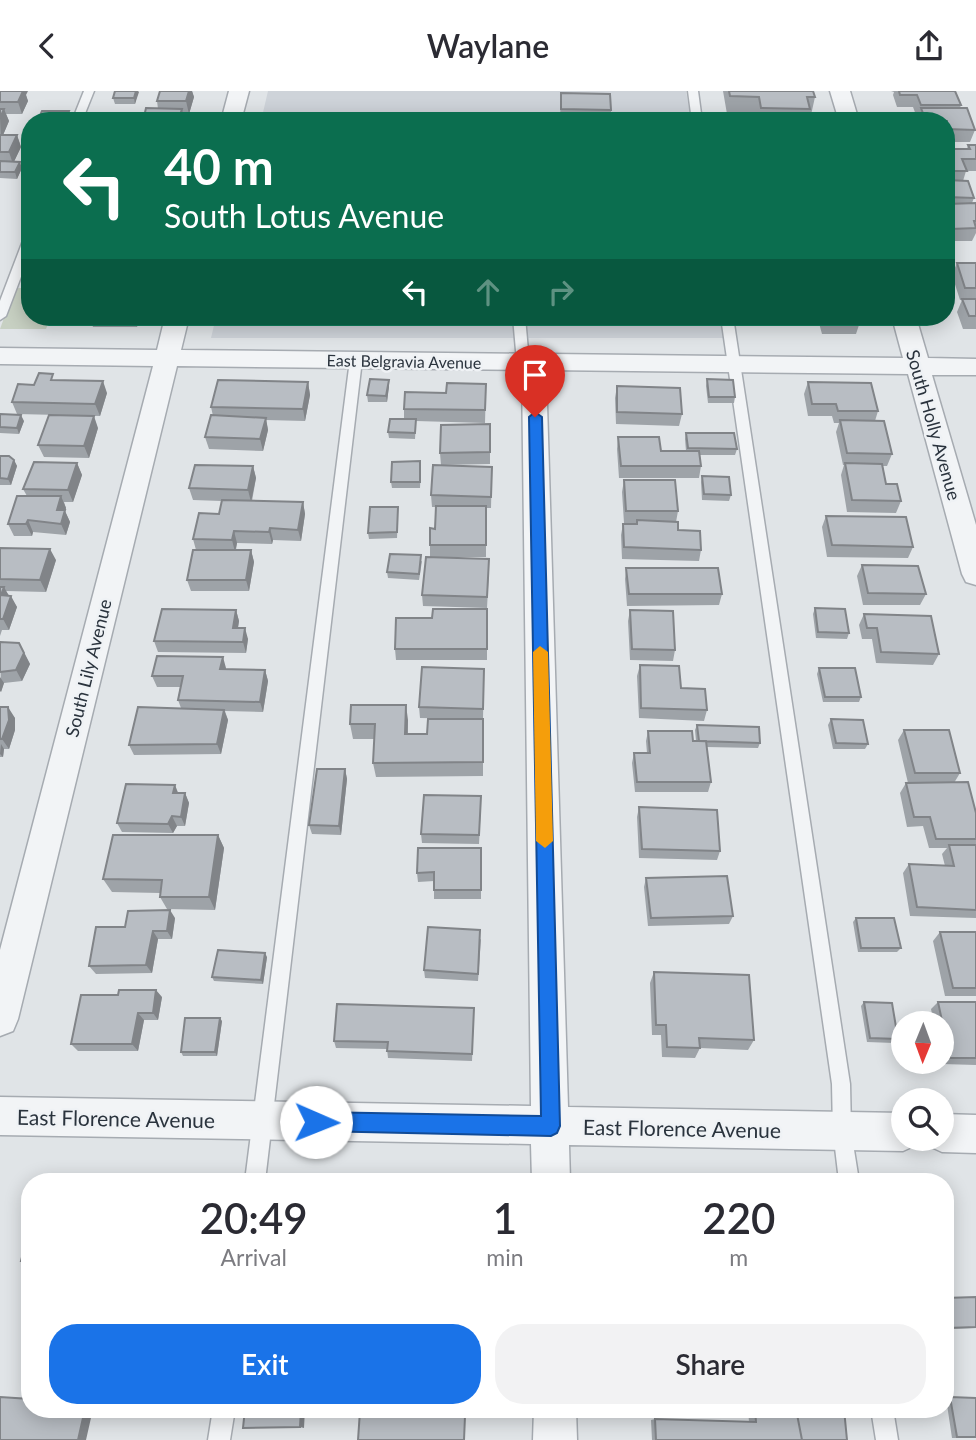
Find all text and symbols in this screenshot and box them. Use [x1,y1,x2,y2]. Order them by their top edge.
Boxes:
text: Waylane [427,26,549,65]
icon: back [28,27,66,65]
icon: share [910,27,948,65]
text: 40 m [164,137,274,195]
icon: left [49,140,140,231]
text: South Lotus Avenue [164,196,444,235]
icon: left [396,273,434,311]
icon: ahead [469,273,507,311]
icon: right [542,273,580,311]
pin [505,345,565,417]
street label: South Holly Avenue [902,347,966,503]
street label: East Belgravia Avenue [327,350,481,372]
icon: arrive [516,356,554,394]
street label: South Lily Avenue [60,597,116,739]
north arrow [891,1011,954,1075]
map controls [891,1011,954,1151]
position arrow [279,1085,353,1159]
button: search [891,1088,954,1151]
street label: East Florence Avenue [17,1104,215,1132]
street label: East Florence Avenue [583,1114,781,1142]
text: 20:49 [200,1193,308,1243]
text: 1 [493,1193,517,1243]
text: 220 [702,1193,775,1243]
text: Arrival [221,1243,287,1271]
text: min [486,1243,524,1271]
text: m [729,1243,748,1271]
button: Exit [49,1324,481,1404]
button: Share [495,1324,926,1404]

